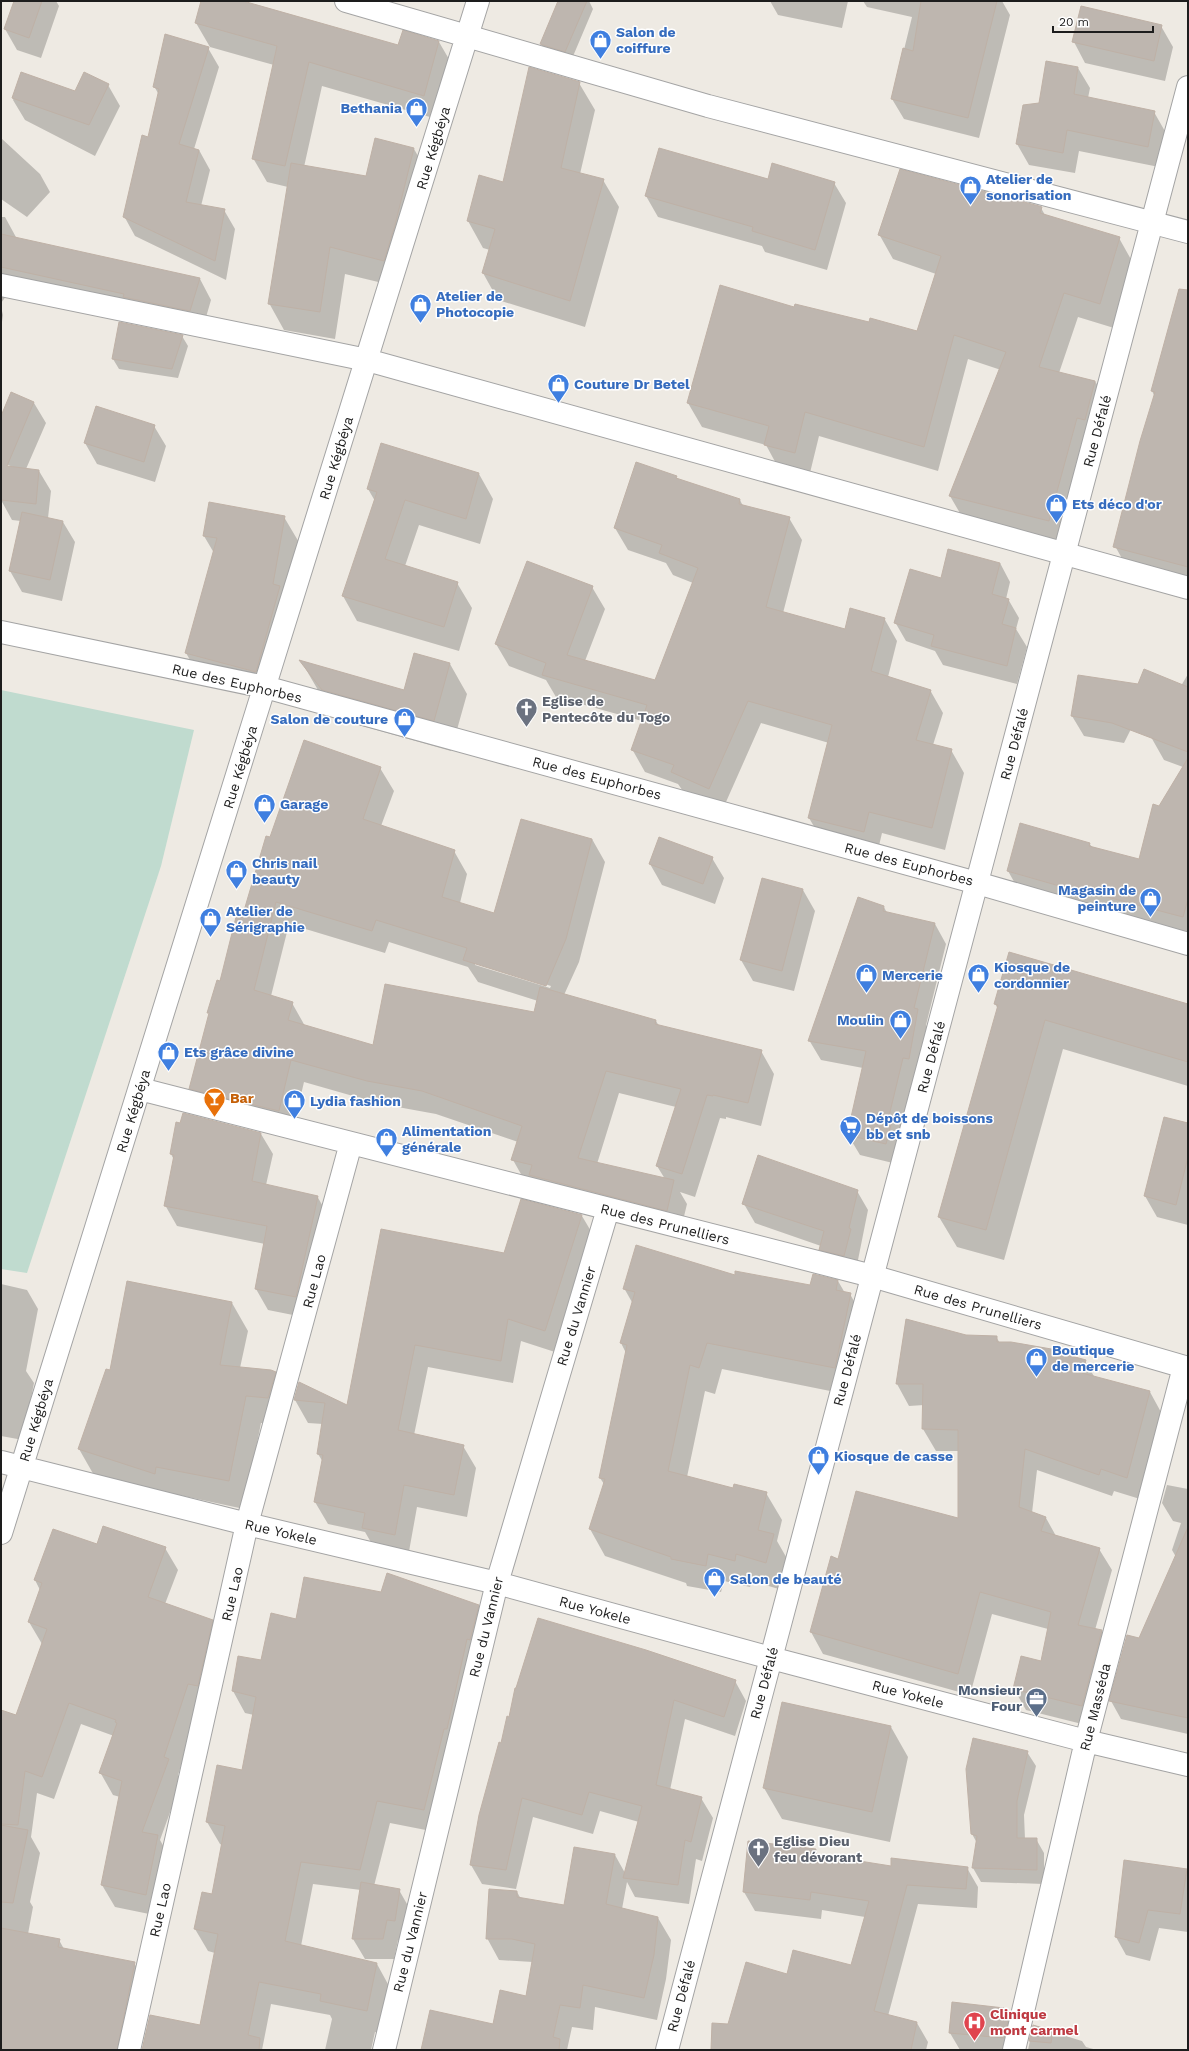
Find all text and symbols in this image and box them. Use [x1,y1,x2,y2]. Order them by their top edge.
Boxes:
scale bar [1053,8,1153,34]
text: 20 m [1059,15,1089,29]
place label: Salon de coiffure [616,24,676,56]
shop icon: Salon de coiffure [587,27,613,60]
shop icon: Bethania [404,95,430,128]
place label: Bethania [340,100,403,116]
street label: Rue Kégbéya [413,104,453,192]
place label: Atelier de sonorisation [986,171,1072,203]
shop icon: Atelier de sonorisation [957,174,983,207]
place label: Atelier de Photocopie [436,288,514,320]
shop icon: Atelier de Photocopie [408,291,434,324]
shop icon: Couture Dr Betel [545,371,571,404]
place label: Couture Dr Betel [574,376,690,392]
street label: Rue Défalé [1080,393,1114,469]
street label: Rue Kégbéya [316,414,356,502]
shop icon: Ets déco d'or [1043,491,1069,524]
place label: Ets déco d'or [1072,496,1162,512]
street label: Rue des Euphorbes [170,660,304,706]
place label: Eglise de Pentecôte du Togo [542,693,670,725]
church icon: Eglise de Pentecôte du Togo [513,696,539,729]
shop icon: Salon de couture [391,706,417,739]
street label: Rue Défalé [997,706,1031,782]
place label: Salon de couture [271,711,388,727]
street label: Rue Kégbéya [220,723,260,811]
street label: Rue des Euphorbes [531,753,663,803]
shop icon: Garage [251,791,277,824]
place label: Garage [280,796,328,812]
street label: Rue des Euphorbes [843,839,975,889]
place label: Chris nail beauty [252,855,318,887]
shop icon: Chris nail beauty [224,858,250,891]
place label: Magasin de peinture [1058,882,1136,914]
shop icon: Magasin de peinture [1138,885,1164,918]
place label: Atelier de Sérigraphie [226,903,305,935]
shop icon: Atelier de Sérigraphie [197,906,223,939]
place label: Kiosque de cordonnier [994,959,1070,991]
shop icon: Mercerie [854,962,880,995]
shop icon: Kiosque de cordonnier [966,962,992,995]
place label: Mercerie [882,967,943,983]
shop icon: Moulin [887,1007,913,1040]
place label: Moulin [837,1012,884,1028]
street label: Rue Défalé [914,1019,948,1095]
shop icon: Ets grâce divine [156,1039,182,1072]
place label: Ets grâce divine [184,1044,294,1060]
street label: Rue Kégbéya [113,1067,153,1155]
bar icon: Bar [201,1085,227,1118]
shop icon: Lydia fashion [282,1088,308,1121]
place label: Bar [230,1090,254,1106]
place label: Lydia fashion [310,1093,401,1109]
place label: Dépôt de boissons bb et snb [866,1110,993,1142]
supermarket icon: Dépôt de boissons bb et snb [838,1113,864,1146]
place label: Alimentation générale [402,1123,491,1155]
shop icon: Alimentation générale [374,1126,400,1159]
street label: Rue des Prunelliers [599,1200,731,1248]
street label: Rue Lao [299,1252,329,1310]
street label: Rue du Vannier [553,1264,599,1368]
street label: Rue des Prunelliers [912,1281,1044,1333]
street label: Rue Défalé [830,1332,864,1408]
place label: Boutique de mercerie [1052,1342,1134,1374]
shop icon: Boutique de mercerie [1024,1345,1050,1378]
street label: Rue Kégbéya [16,1376,56,1464]
shop icon: Kiosque de casse [806,1443,832,1476]
place label: Kiosque de casse [834,1448,953,1464]
street label: Rue Yokele [243,1516,319,1548]
street label: Rue Lao [218,1565,246,1623]
shop icon: Salon de beauté [702,1566,728,1599]
place label: Salon de beauté [730,1571,842,1587]
street label: Rue du Vannier [466,1575,506,1679]
street label: Rue Yokele [557,1593,633,1627]
street label: Rue Défalé [747,1645,781,1721]
street label: Rue Masséda [1076,1661,1114,1753]
street label: Rue Yokele [870,1677,946,1711]
place label: Monsieur Four [958,1682,1022,1714]
office icon: Monsieur Four [1024,1685,1050,1718]
place label: Eglise Dieu feu dévorant [774,1833,862,1865]
church icon: Eglise Dieu feu dévorant [746,1836,772,1869]
street label: Rue Lao [146,1881,174,1939]
street label: Rue du Vannier [390,1890,430,1994]
street label: Rue Défalé [664,1958,698,2034]
place label: Clinique mont carmel [990,2006,1079,2038]
hospital icon: Clinique mont carmel [961,2009,987,2042]

